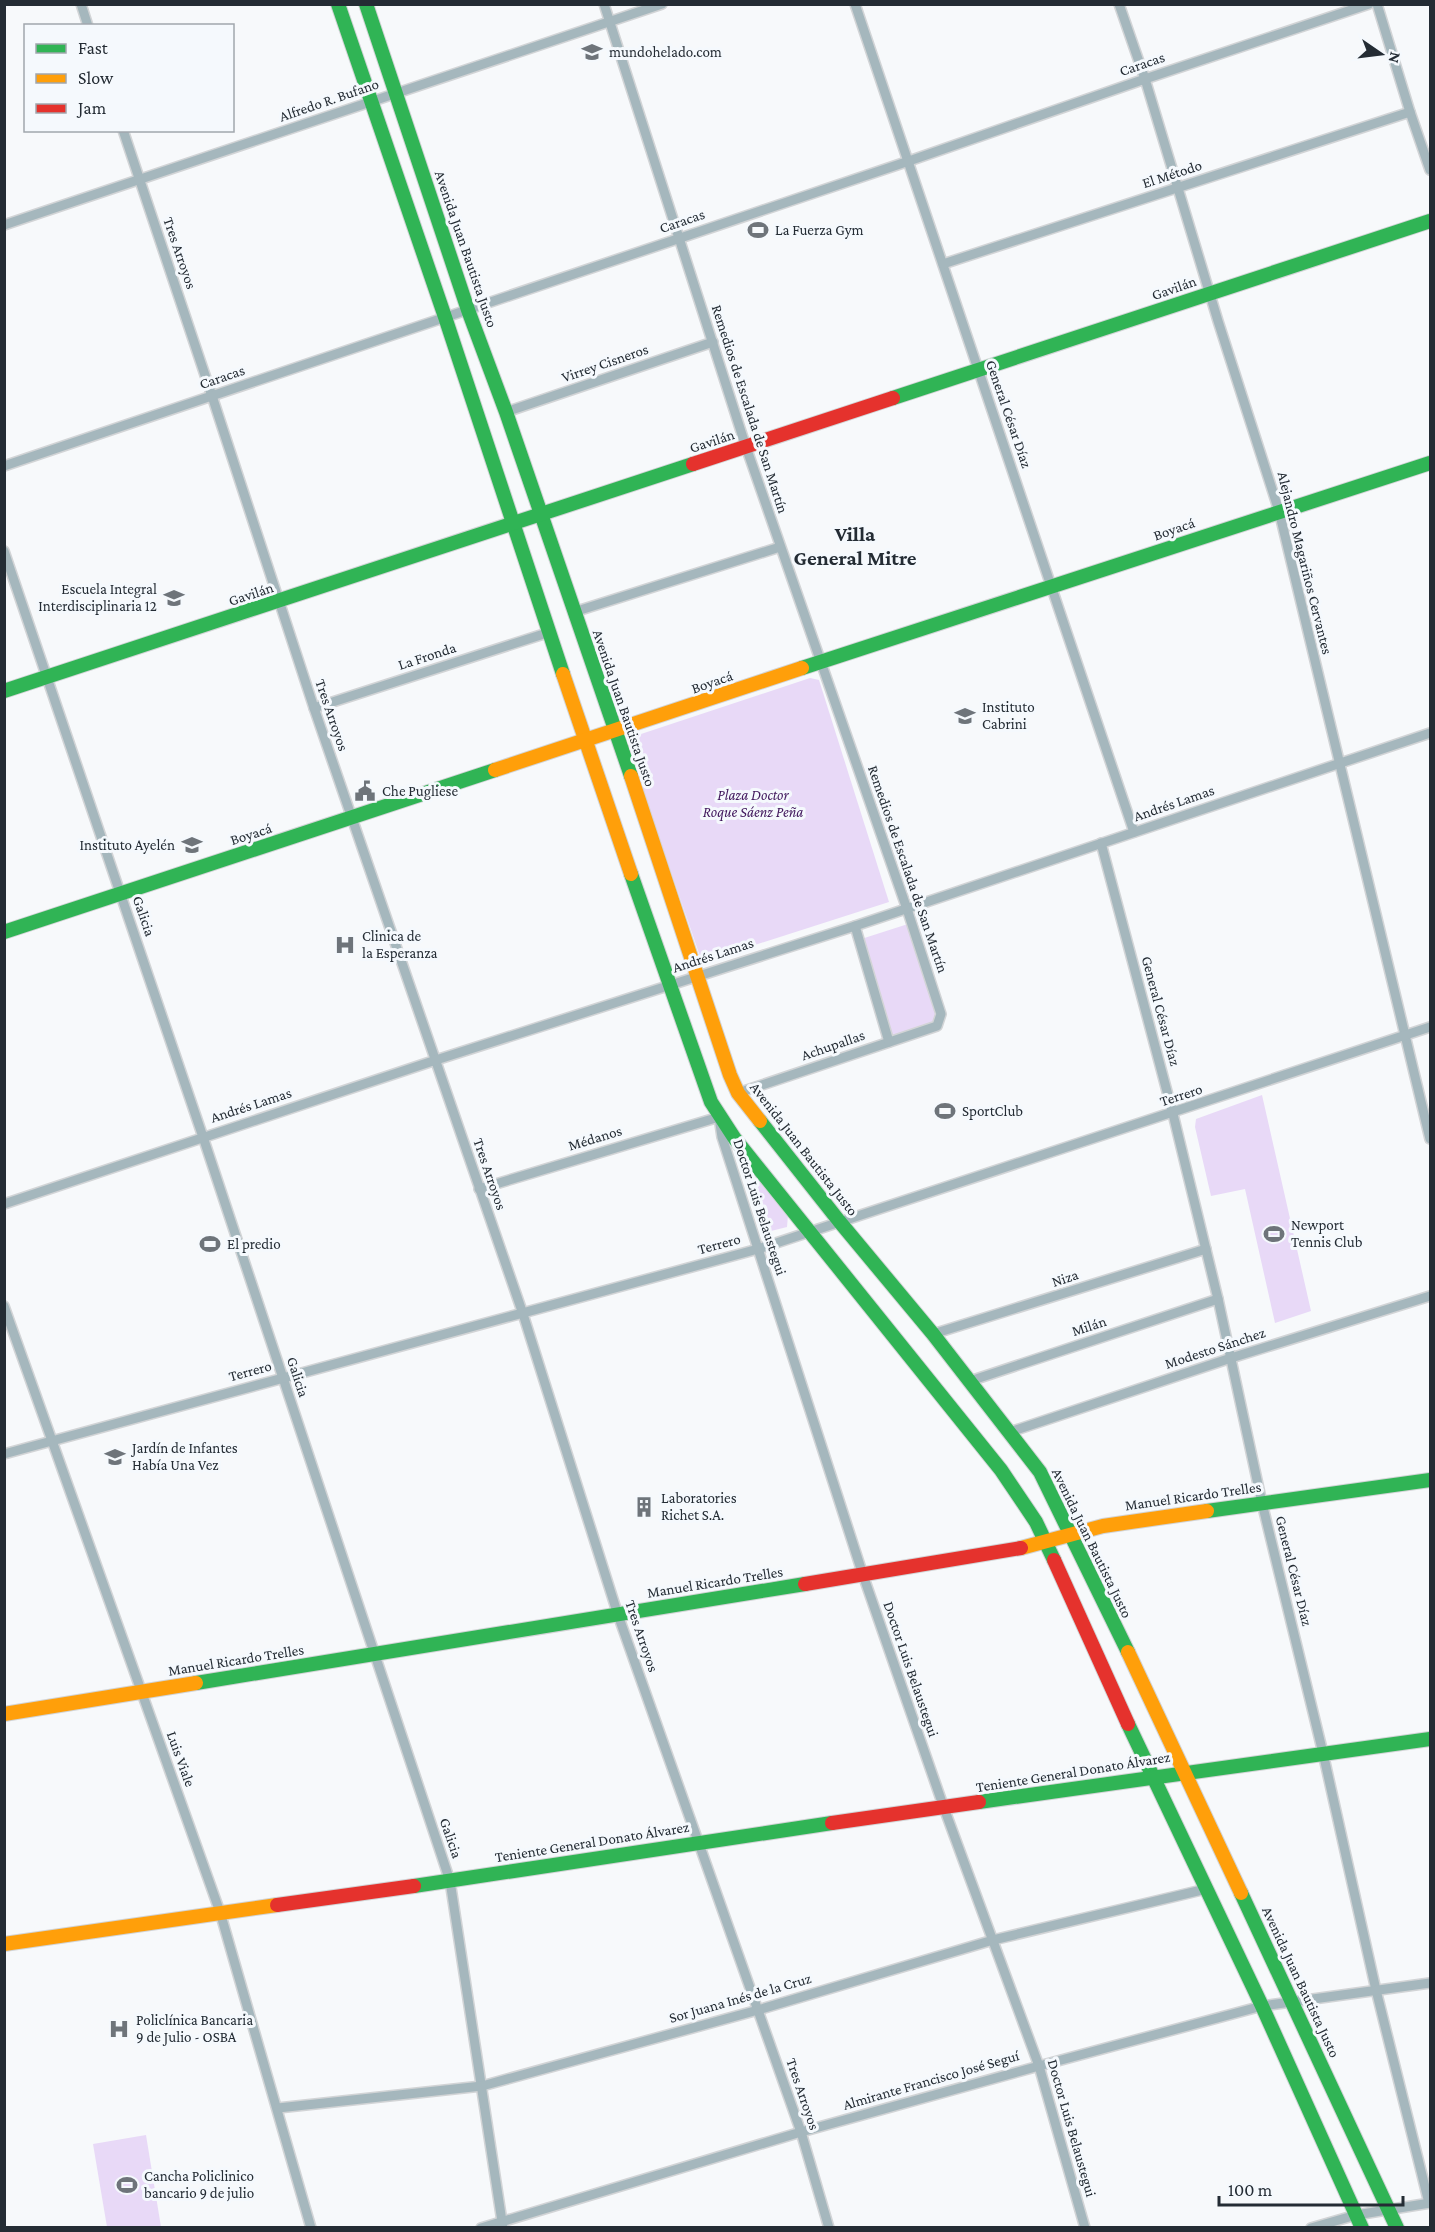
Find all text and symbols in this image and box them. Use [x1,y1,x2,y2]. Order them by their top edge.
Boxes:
legend [24,24,234,132]
north arrow [1351,24,1411,84]
text: Fast [78,38,109,58]
school or university icon: mundohelado.com [580,40,604,64]
place label: mundohelado.com [609,44,722,60]
street label: Caracas [1117,49,1167,79]
text: N [1385,50,1405,65]
text: Slow [78,68,114,88]
street label: Alfredo R. Bufano [277,75,381,125]
text: Jam [76,98,107,118]
street label: El Método [1140,157,1204,191]
street label: Avenida Juan Bautista Justo [431,169,500,330]
street label: Caracas [657,206,707,236]
street label: Tres Arroyos [159,215,200,291]
sports icon: La Fuerza Gym [746,218,770,242]
place label: La Fuerza Gym [775,222,864,239]
street label: Gavilán [1150,273,1198,303]
street label: Remedios de Escalada de San Martín [709,303,791,515]
street label: Virrey Cisneros [560,341,651,386]
street label: General César Díaz [983,358,1035,470]
street label: Caracas [197,362,247,392]
street label: Gavilán [688,426,736,456]
street label: Alejandro Magariños Cervantes [1274,470,1336,656]
street label: Boyacá [1151,514,1197,544]
district label: Villa General Mitre [793,522,917,570]
street label: Gavilán [227,579,275,609]
place label: Escuela Integral Interdisciplinaria 12 [38,581,157,615]
school or university icon: Escuela Integral Interdisciplinaria 12 [162,586,186,610]
street label: Avenida Juan Bautista Justo [589,628,658,789]
street label: La Fronda [396,639,458,673]
street label: Boyacá [689,667,735,697]
street label: Tres Arroyos [311,677,352,753]
place label: Instituto Cabrini [982,699,1035,732]
school or university icon: Instituto Cabrini [953,704,977,728]
street label: Remedios de Escalada de San Martín [865,763,951,975]
public building icon: Che Pugliese [353,779,377,803]
street label: Andrés Lamas [1132,782,1216,824]
place label: Che Pugliese [382,783,458,800]
park label: Plaza Doctor Roque Sáenz Peña [703,787,803,821]
street label: Boyacá [228,820,274,849]
school or university icon: Instituto Ayelén [180,833,204,857]
place label: Instituto Ayelén [79,837,175,854]
street label: Galicia [130,894,158,938]
place label: Clinica de la Esperanza [362,928,438,962]
hospital icon: Clinica de la Esperanza [333,933,357,957]
street label: Andrés Lamas [671,934,756,976]
street label: General César Díaz [1139,954,1183,1068]
street label: Achupallas [799,1027,867,1064]
street label: Avenida Juan Bautista Justo [746,1079,861,1219]
street label: Terrero [1158,1081,1204,1109]
street label: Andrés Lamas [209,1084,294,1126]
sports icon: SportClub [933,1099,957,1123]
place label: SportClub [962,1103,1023,1120]
street label: Médanos [566,1122,624,1154]
street label: Tres Arroyos [469,1136,510,1212]
street label: Doctor Luis Belaustegui [729,1137,790,1277]
place label: Newport Tennis Club [1291,1217,1363,1250]
sports icon: Newport Tennis Club [1262,1222,1286,1246]
street label: Terrero [696,1231,742,1257]
sports icon: El predio [198,1232,222,1256]
place label: El predio [227,1236,281,1253]
street label: Niza [1050,1266,1080,1290]
street label: Milán [1070,1313,1108,1339]
street label: Modesto Sánchez [1163,1324,1267,1372]
street label: Galicia [284,1355,312,1399]
street label: Terrero [227,1358,273,1384]
place label: Jardín de Infantes Había Una Vez [130,1440,238,1473]
school or university icon: Jardín de Infantes Había Una Vez [103,1445,127,1469]
street label: Avenida Juan Bautista Justo [1048,1465,1135,1621]
street label: Manuel Ricardo Trelles [1124,1478,1262,1513]
place label: Laboratories Richet S.A. [661,1490,737,1523]
building icon: Laboratories Richet S.A. [632,1495,656,1519]
street label: General César Díaz [1273,1514,1315,1628]
street label: Manuel Ricardo Trelles [646,1563,784,1601]
street label: Tres Arroyos [621,1598,662,1674]
street label: Doctor Luis Belaustegui [879,1599,942,1739]
street label: Manuel Ricardo Trelles [167,1641,305,1679]
street label: Luis Viale [164,1729,199,1789]
street label: Teniente General Donato Álvarez [975,1749,1171,1795]
street label: Galicia [437,1816,465,1860]
street label: Teniente General Donato Álvarez [494,1819,690,1865]
street label: Avenida Juan Bautista Justo [1258,1904,1343,2060]
street label: Sor Juana Inés de la Cruz [667,1970,813,2027]
place label: Policlínica Bancaria 9 de Julio - OSBA [136,2012,253,2046]
hospital icon: Policlínica Bancaria 9 de Julio - OSBA [107,2017,131,2041]
street label: Almirante Francisco José Seguí [841,2047,1022,2114]
street label: Tres Arroyos [782,2056,823,2132]
street label: Doctor Luis Belaustegui [1044,2057,1099,2199]
place label: Cancha Policlinico bancario 9 de julio [144,2168,254,2202]
scale bar [1219,2169,1404,2207]
sports icon: Cancha Policlinico bancario 9 de julio [115,2173,139,2197]
text: 100 m [1228,2180,1273,2200]

